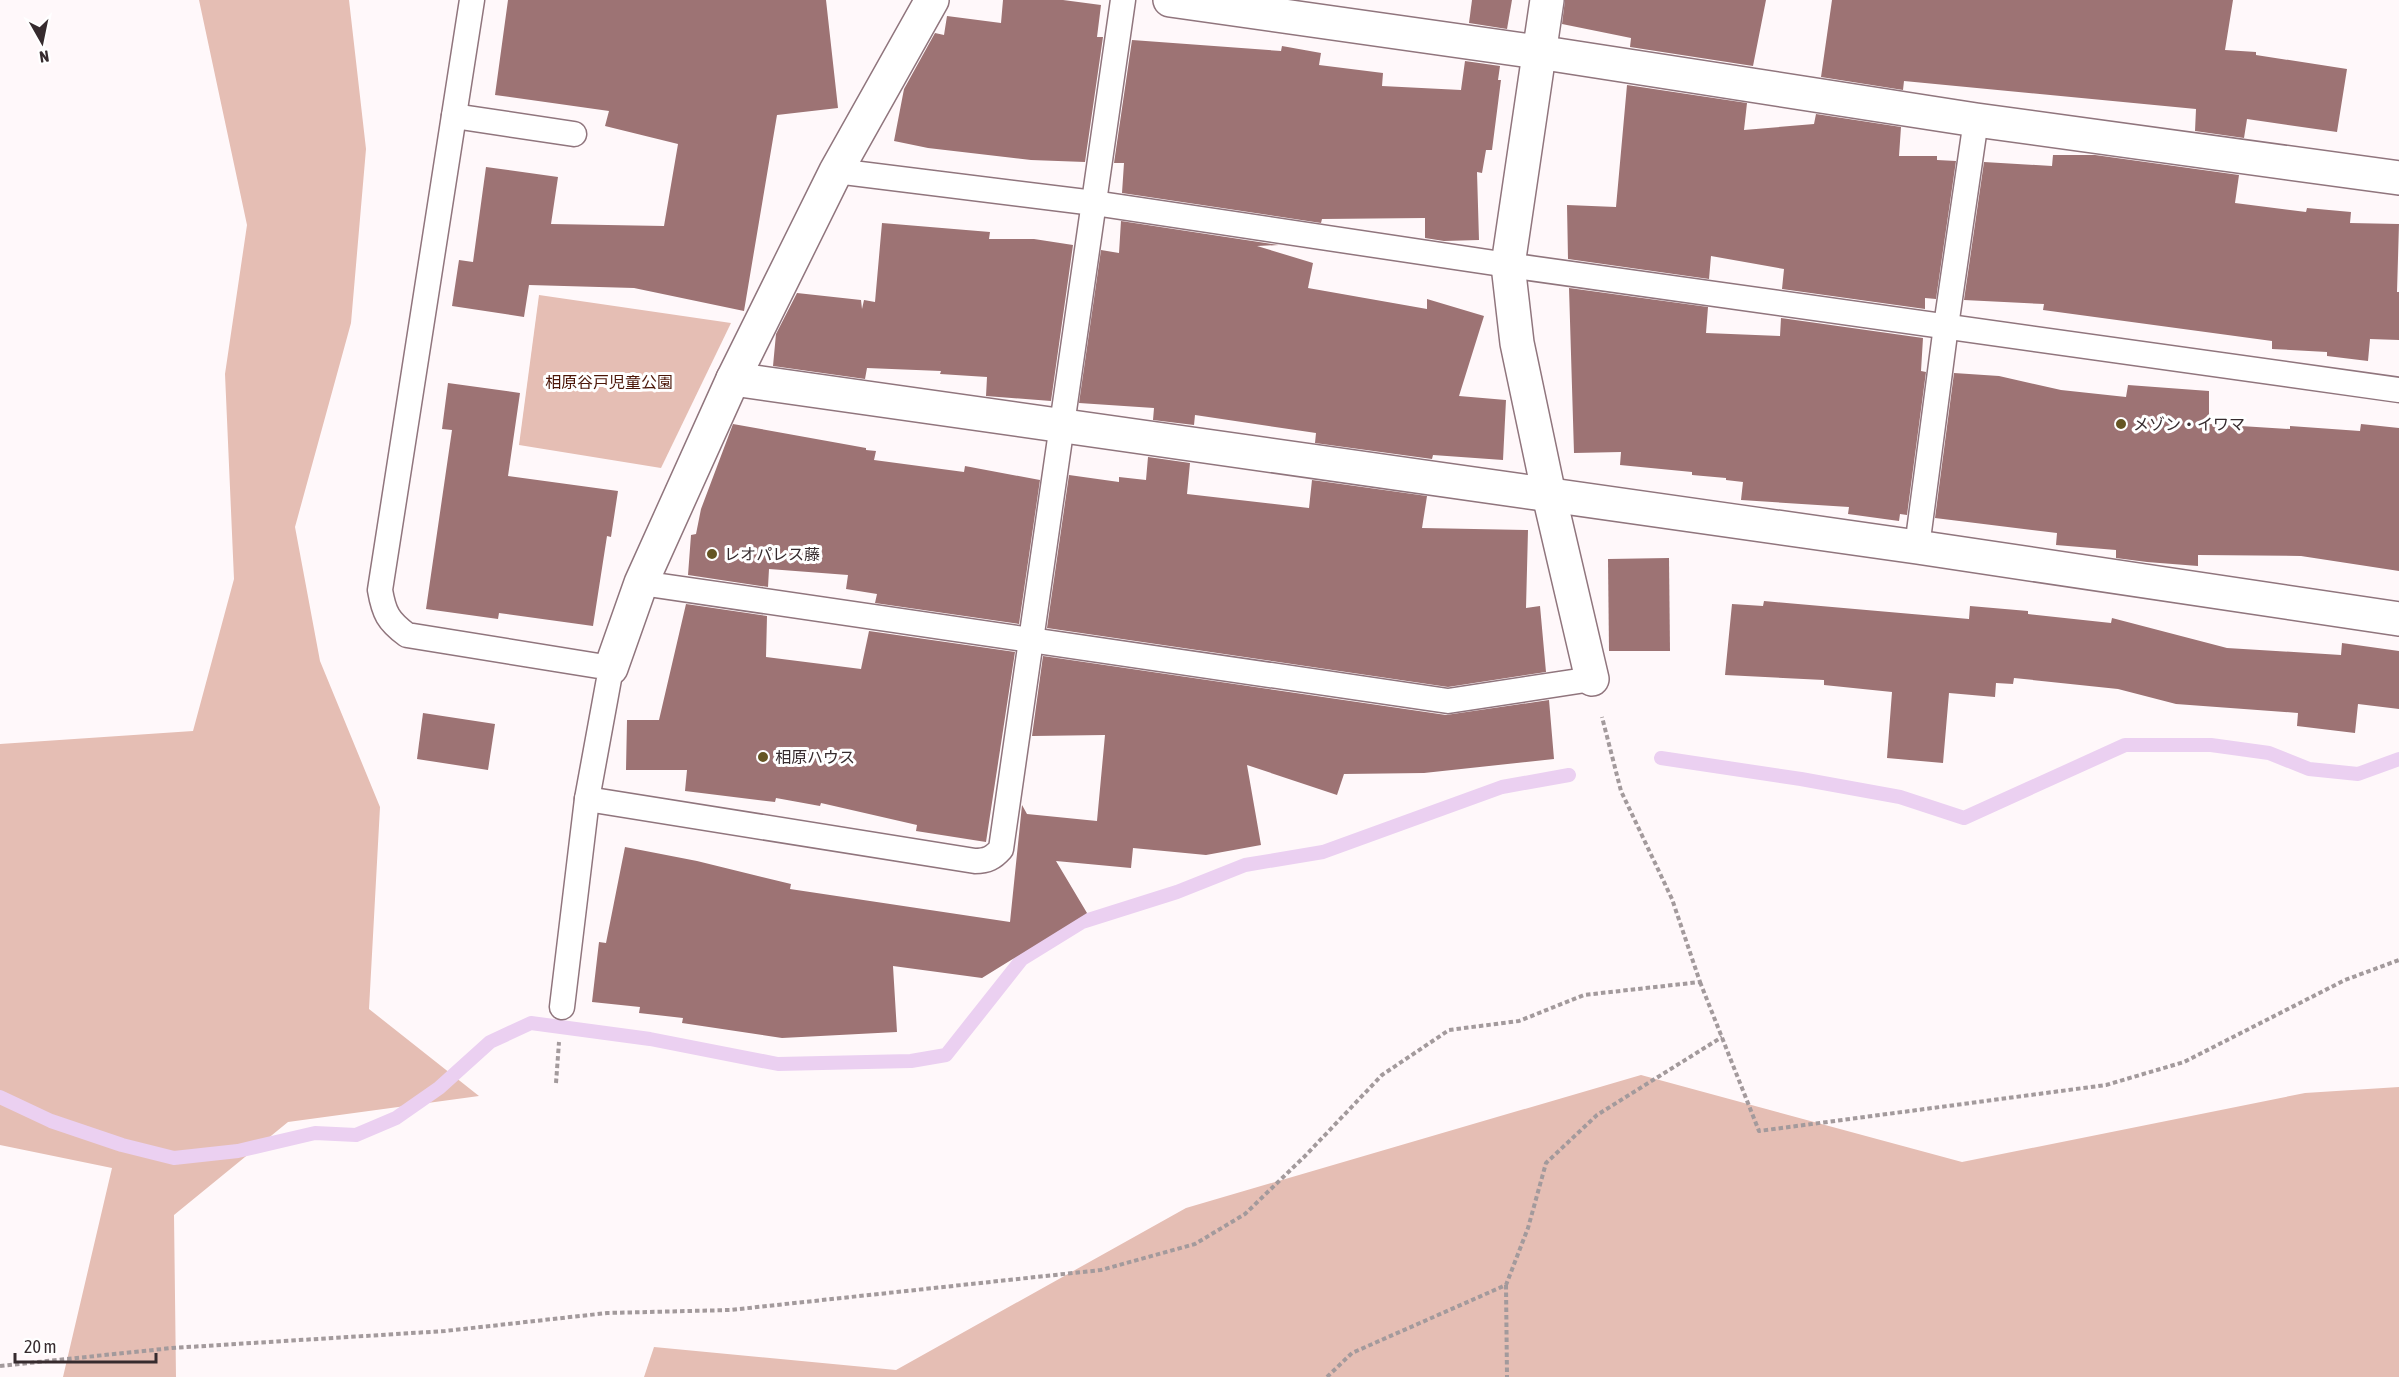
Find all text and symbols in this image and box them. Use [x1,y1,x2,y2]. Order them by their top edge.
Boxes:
north arrow [12,12,72,72]
text: N [38,47,50,66]
park label: 相原谷戸児童公園 [545,373,673,391]
place label: メゾン・イワマ [2133,415,2245,433]
marker: メゾン・イワマ [2114,417,2128,431]
place label: レオパレス藤 [724,545,820,563]
marker: レオパレス藤 [705,547,719,561]
place label: 相原ハウス [775,748,855,766]
marker: 相原ハウス [756,750,770,764]
scale bar [15,1326,156,1364]
text: 20 m [24,1336,56,1357]

